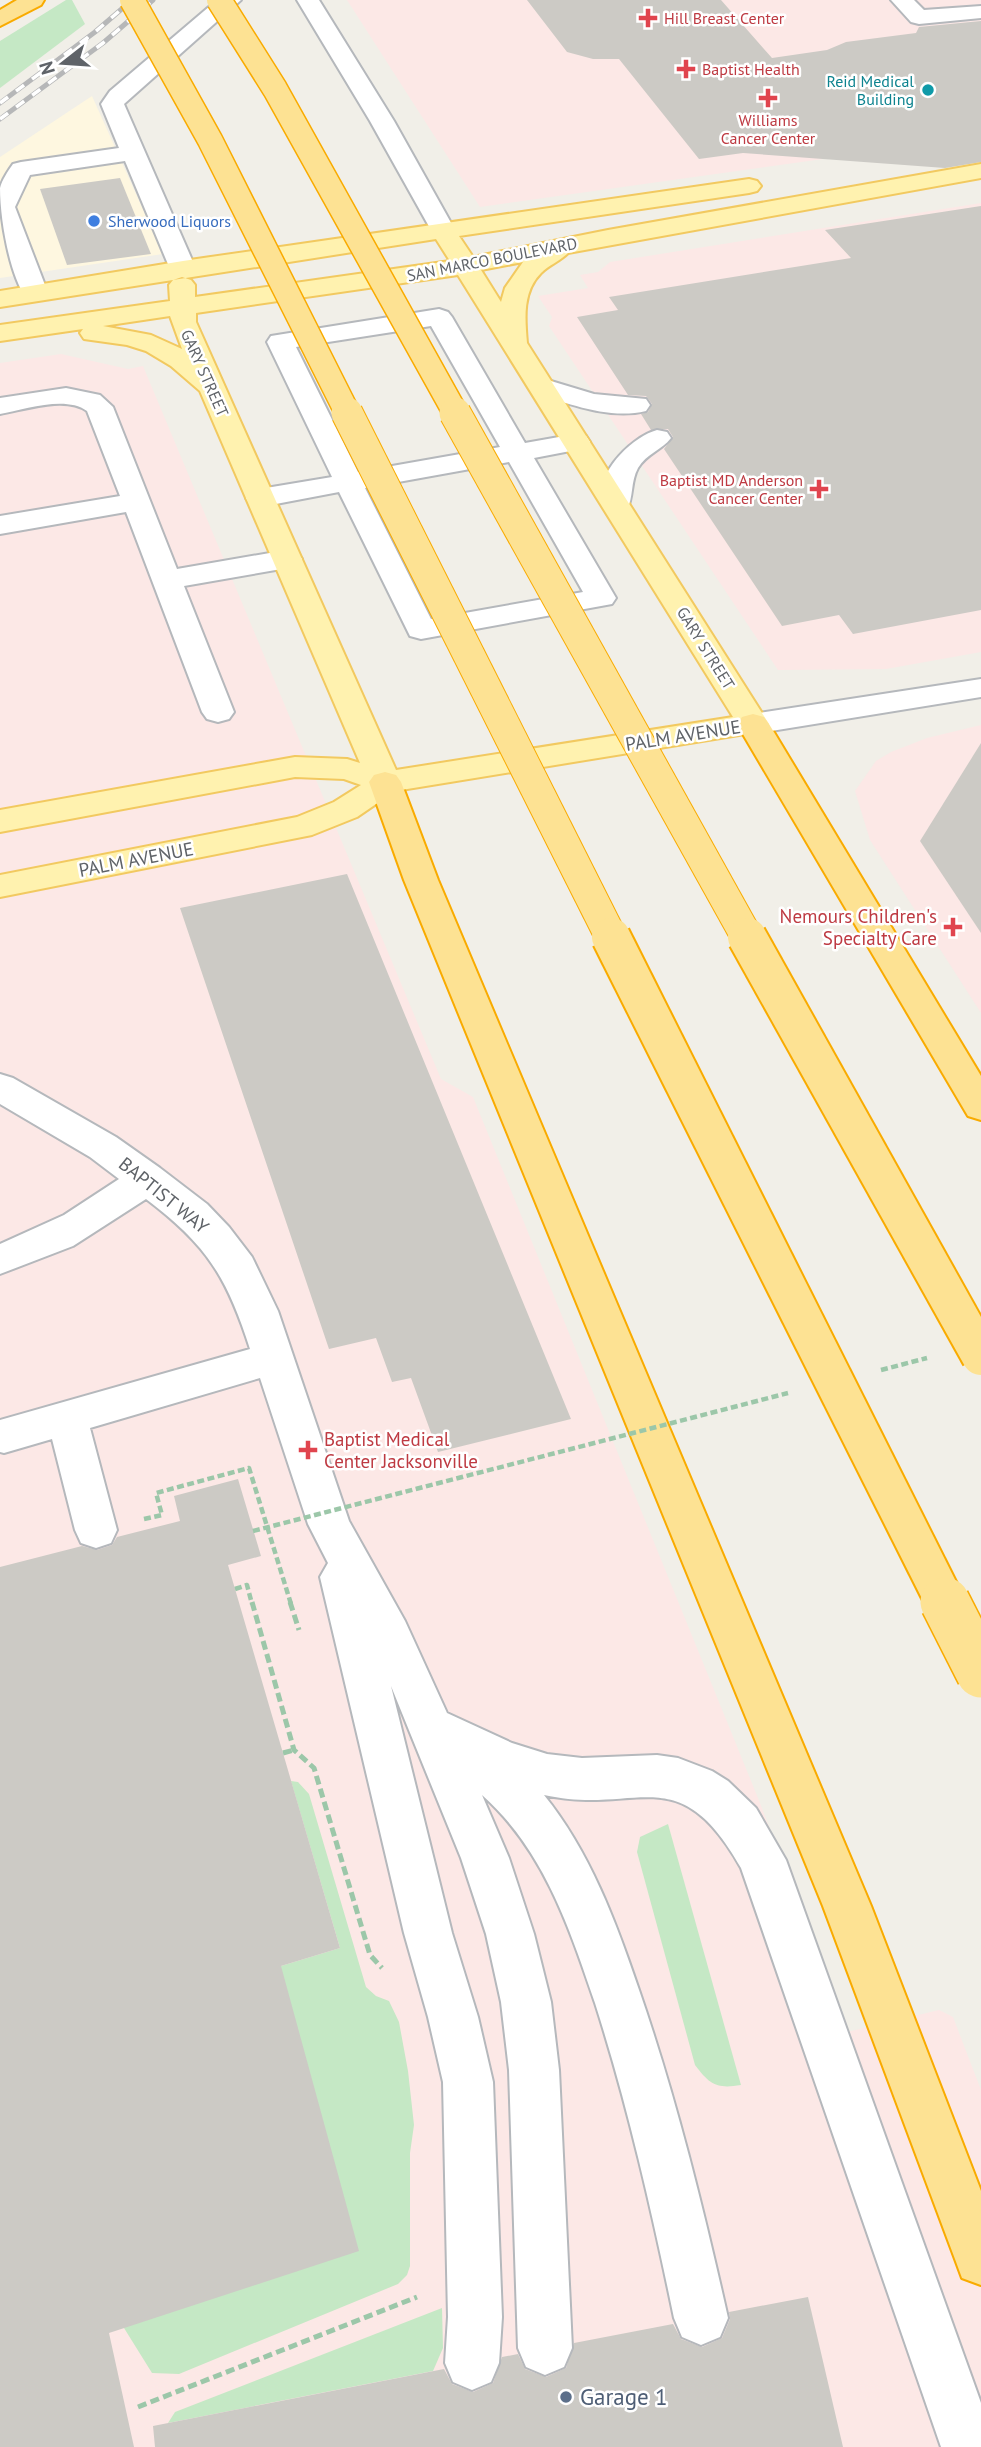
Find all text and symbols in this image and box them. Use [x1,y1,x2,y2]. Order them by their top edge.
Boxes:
marker: Hill Breast Center [638,8,658,28]
place label: Hill Breast Center [664,8,785,28]
north arrow [28,28,98,98]
text: N [33,58,60,77]
marker: Baptist Health [676,59,696,79]
place label: Baptist Health [702,59,800,79]
place label: Reid Medical Building [826,71,914,109]
marker: Reid Medical Building [920,82,936,98]
marker: Williams Cancer Center [758,88,778,108]
place label: Williams Cancer Center [721,110,816,148]
place label: Sherwood Liquors [108,211,231,231]
marker: Sherwood Liquors [86,213,102,229]
street label: SAN MARCO BOULEVARD [405,233,579,285]
street label: GARY STREET [177,326,233,420]
place label: Baptist MD Anderson Cancer Center [660,470,804,508]
marker: Baptist MD Anderson Cancer Center [809,479,829,499]
street label: GARY STREET [673,603,739,693]
street label: PALM AVENUE [624,714,742,756]
street label: PALM AVENUE [77,836,195,882]
place label: Nemours Children's Specialty Care [780,904,937,950]
marker: Nemours Children's Specialty Care [943,917,963,937]
street label: BAPTIST WAY [114,1151,214,1239]
place label: Baptist Medical Center Jacksonville [324,1427,478,1473]
marker: Baptist Medical Center Jacksonville [298,1440,318,1460]
place label: Garage 1 [580,2382,667,2411]
marker: Garage 1 [558,2389,574,2405]

